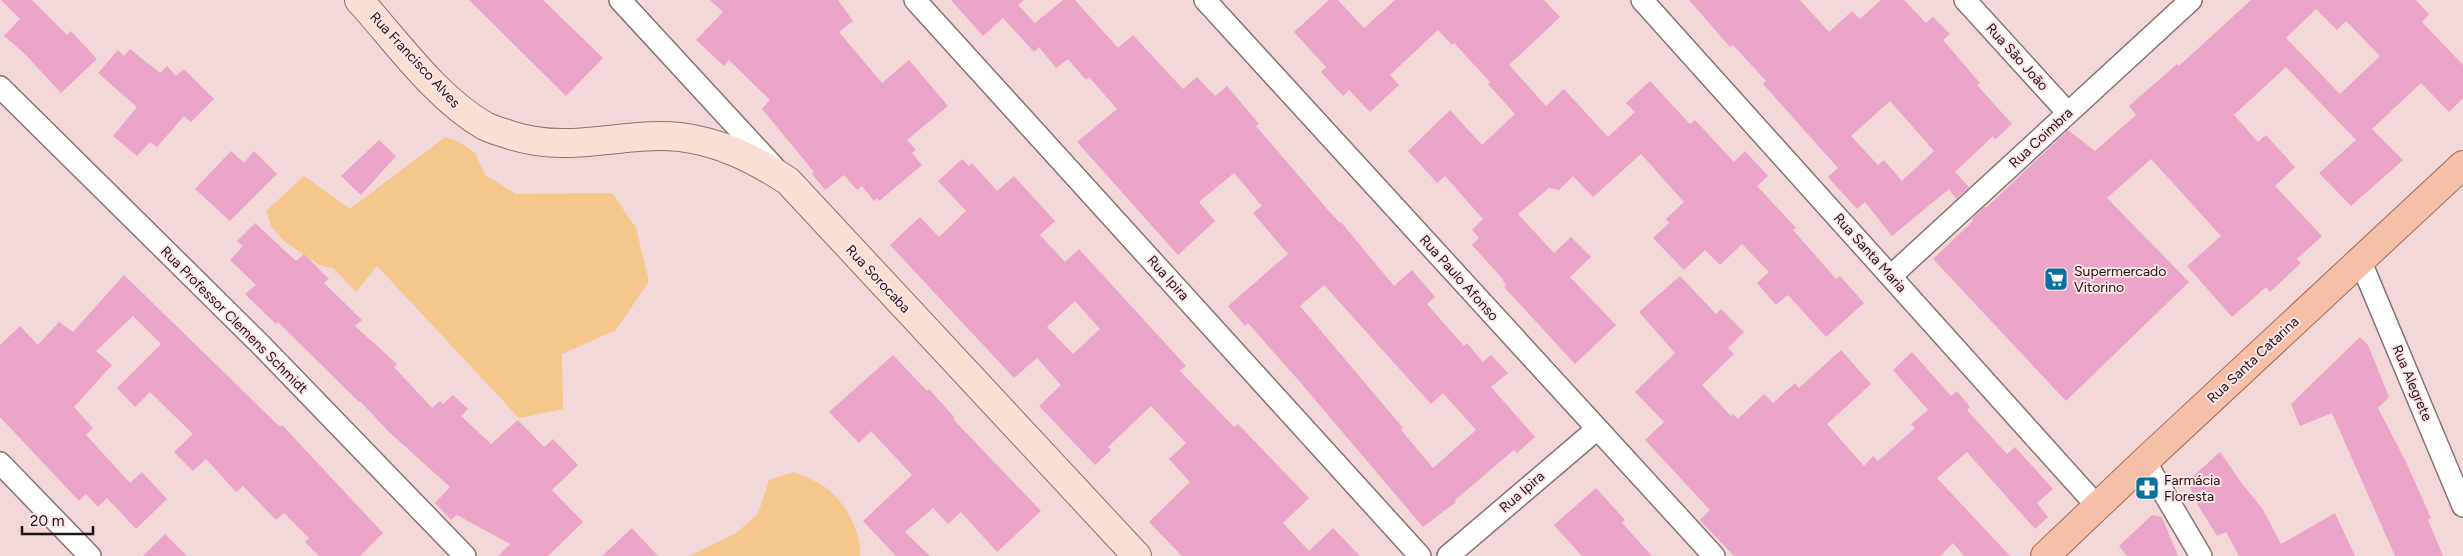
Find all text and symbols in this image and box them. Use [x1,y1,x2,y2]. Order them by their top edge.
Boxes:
street label: Rua Francisco Alves [366,9,464,111]
street label: Rua São João [1982,20,2052,94]
street label: Rua Coimbra [2006,104,2076,172]
street label: Rua Santa Maria [1830,210,1910,296]
street label: Rua Paulo Afonso [1416,231,1502,325]
street label: Rua Sorocaba [842,241,914,317]
street label: Rua Professor Clemens Schmidt [157,243,311,397]
street label: Rua Ipira [1143,252,1193,304]
place label: Supermercado Vitorino [2074,263,2166,296]
supermarket icon: Supermercado Vitorino [2043,266,2069,292]
street label: Rua Santa Catarina [2204,313,2302,407]
street label: Rua Alegrete [2388,342,2436,424]
street label: Rua Ipira [1496,468,1548,516]
place label: Farmácia Floresta [2164,472,2220,505]
pharmacy icon: Farmácia Floresta [2134,475,2160,501]
scale bar [22,504,94,536]
text: 20 m [30,512,64,530]

